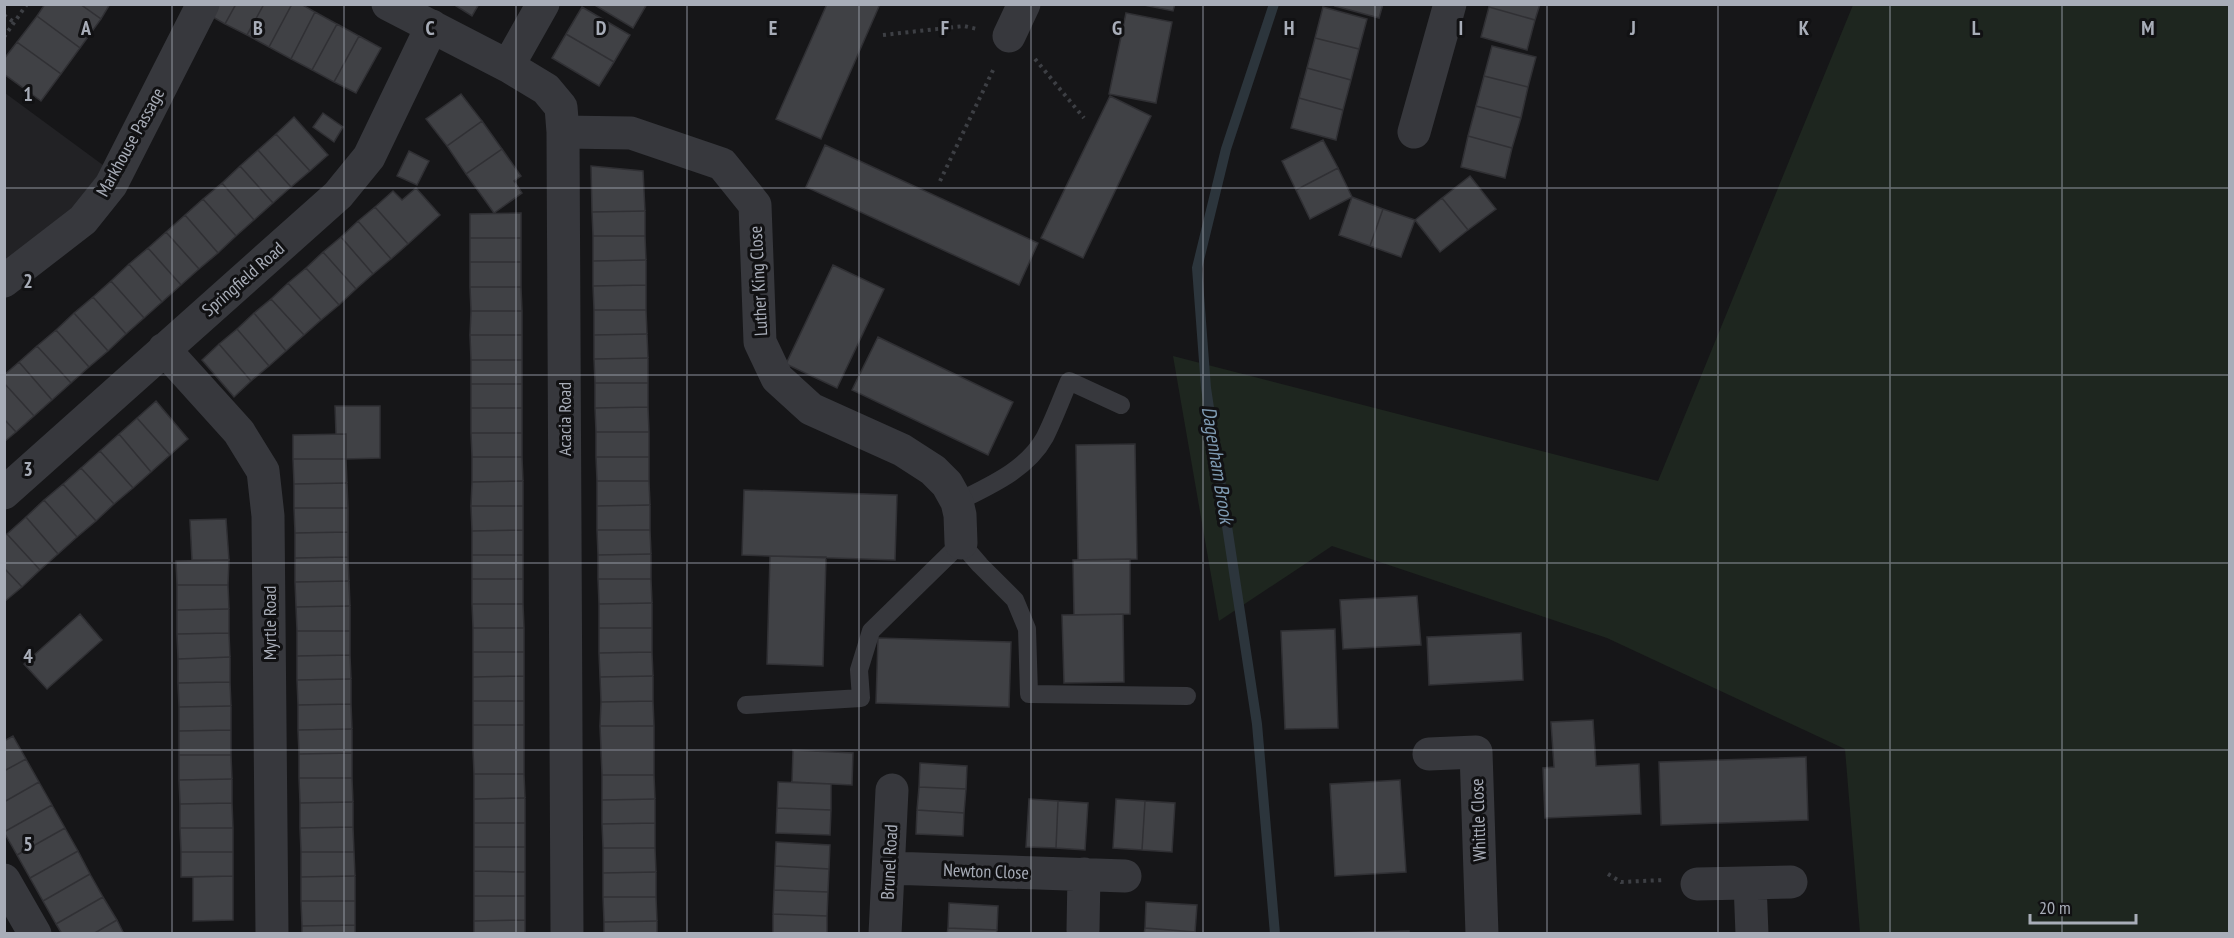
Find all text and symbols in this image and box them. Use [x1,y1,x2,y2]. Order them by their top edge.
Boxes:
text: A [80,15,92,41]
text: B [253,15,263,41]
text: C [425,15,435,41]
text: D [596,15,607,41]
text: E [769,15,777,41]
text: F [941,15,949,41]
text: G [1112,15,1122,41]
text: H [1284,15,1294,41]
text: I [1459,15,1463,41]
text: J [1629,15,1636,41]
text: K [1799,15,1810,41]
text: L [1972,15,1981,41]
text: M [2141,15,2155,41]
text: 1 [23,81,33,107]
street label: Markhouse Passage [91,84,169,200]
street label: Luther King Close [744,225,772,337]
street label: Springfield Road [197,237,289,321]
text: 2 [23,268,33,294]
street label: Acacia Road [553,382,576,456]
water label: Dagenham Brook [1196,405,1240,528]
text: 3 [23,456,33,482]
street label: Myrtle Road [258,586,281,660]
text: 4 [23,643,33,669]
street label: Whittle Close [1465,778,1491,862]
street label: Brunel Road [876,824,902,900]
text: 5 [23,831,33,857]
street label: Newton Close [943,858,1029,884]
scale bar [2030,887,2136,925]
text: 20 m [2039,896,2071,919]

